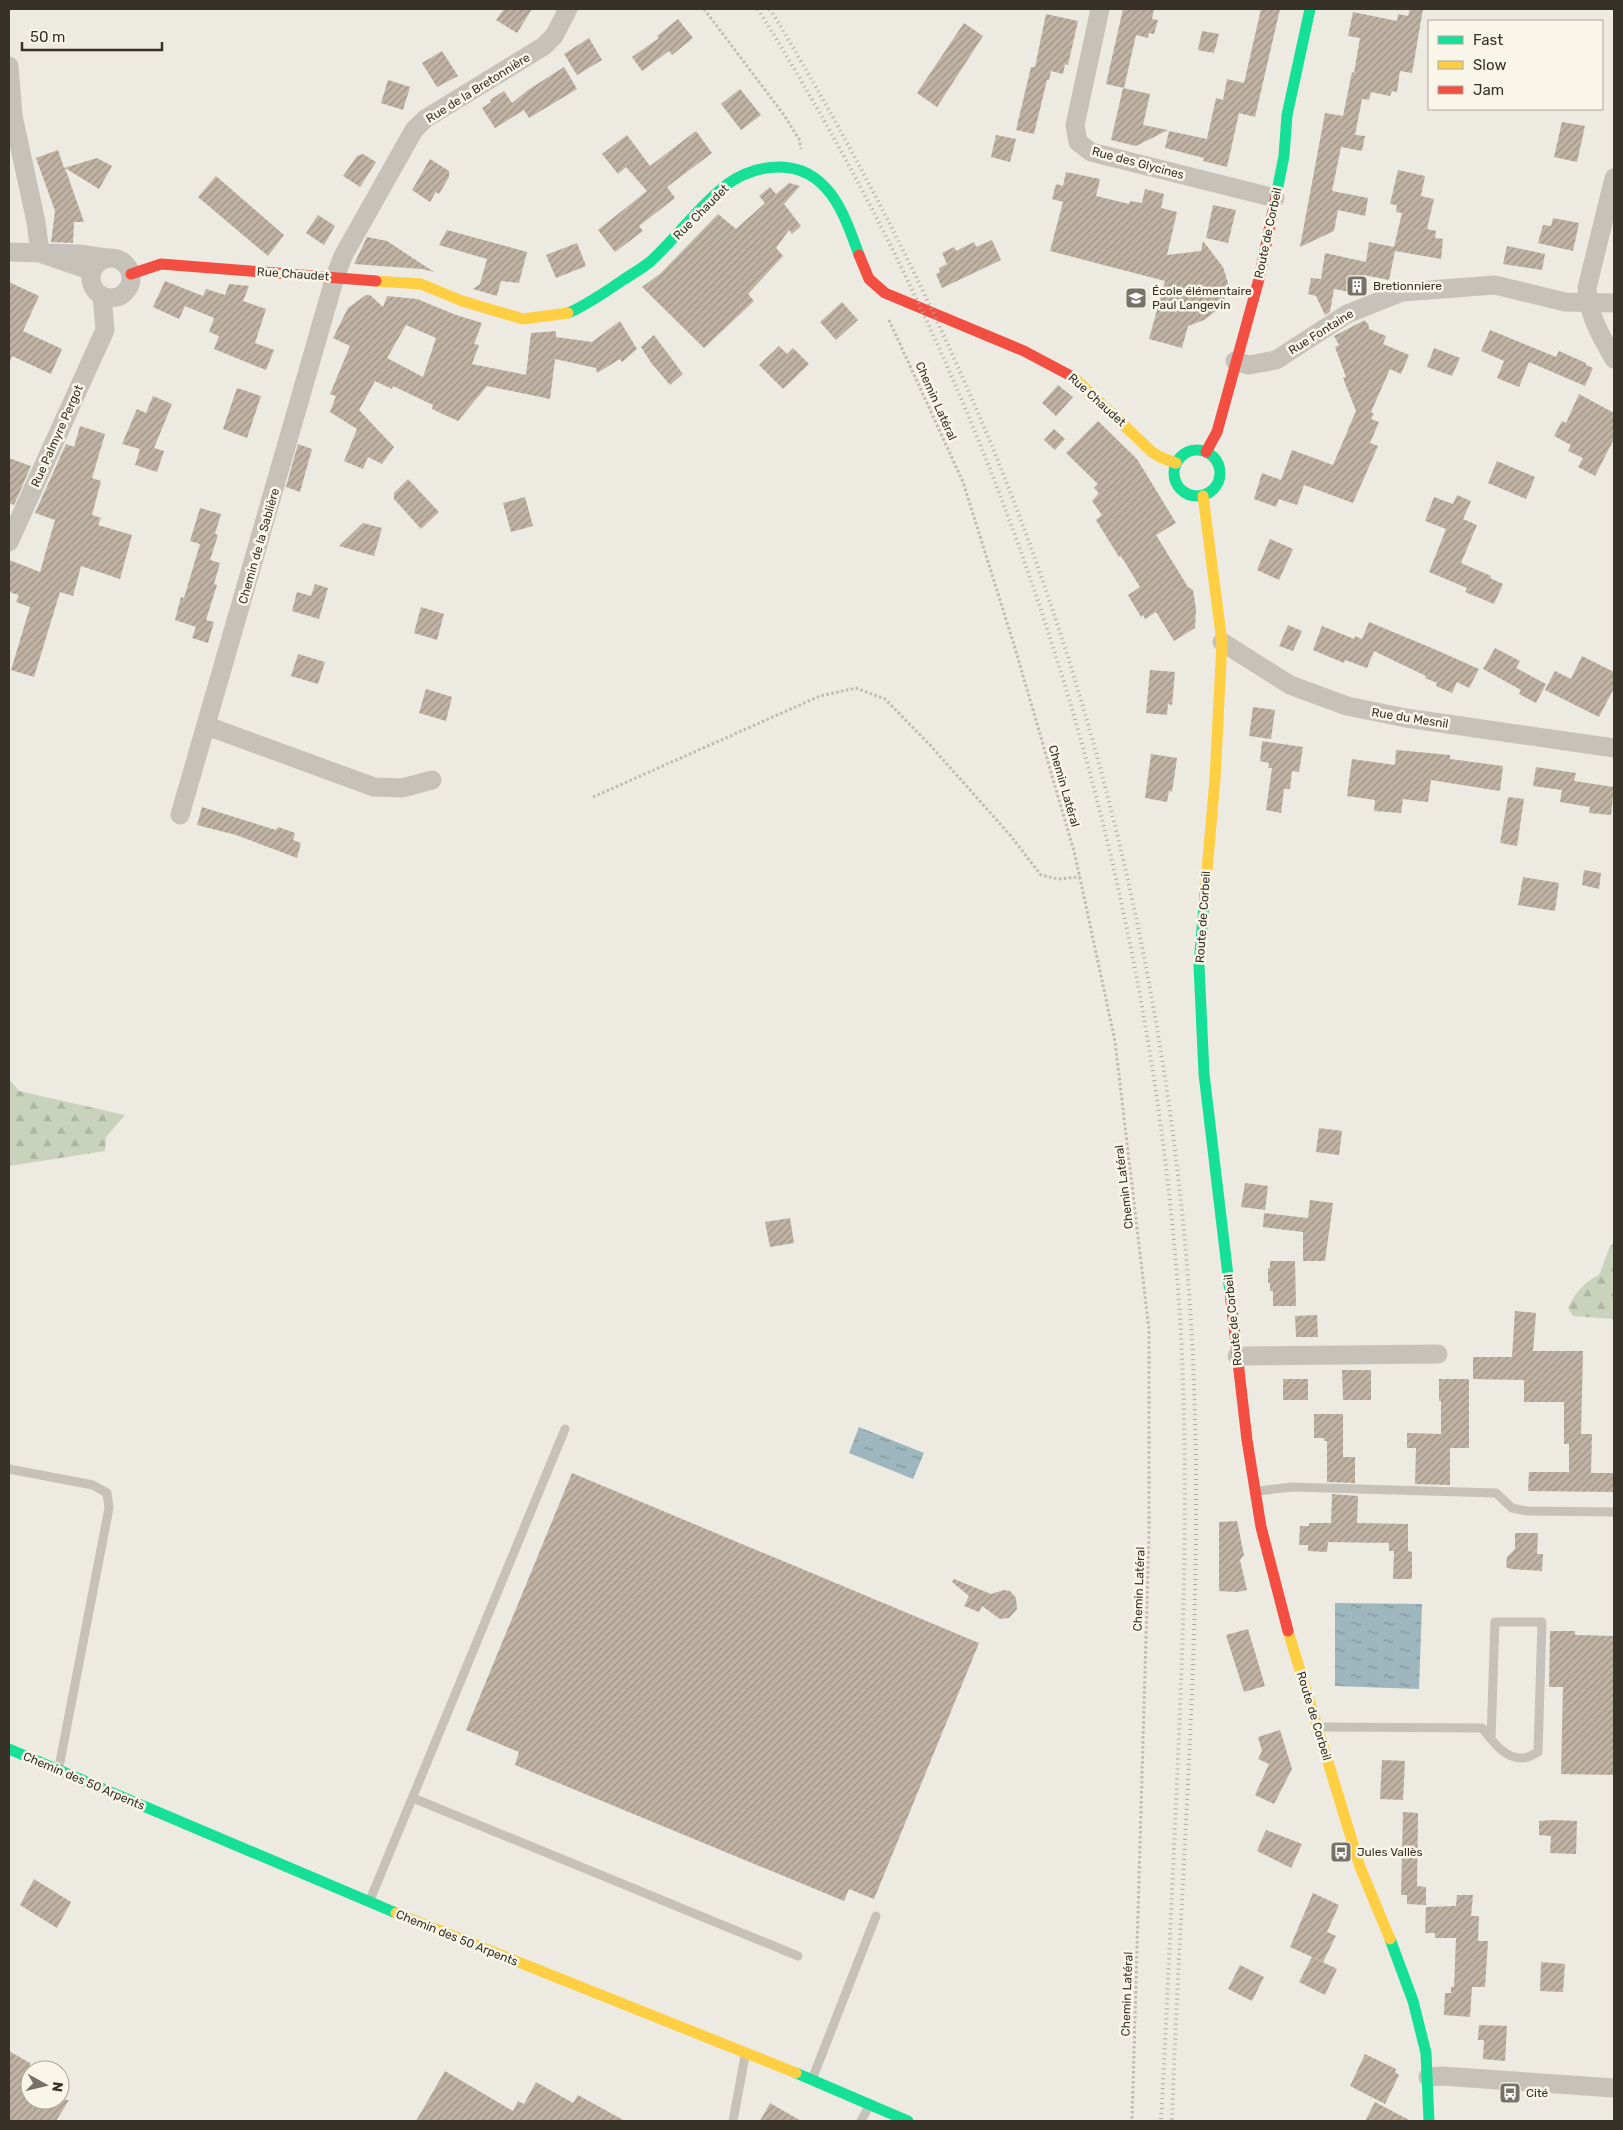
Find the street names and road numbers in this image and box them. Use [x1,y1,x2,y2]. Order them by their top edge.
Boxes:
street label: Rue de la Bretonnière [423,50,533,126]
street label: Rue des Glycines [1090,144,1186,182]
street label: Rue Chaudet [670,181,732,243]
street label: Route de Corbeil [1252,186,1284,280]
street label: Rue Chaudet [256,264,330,284]
street label: Rue Fontaine [1286,306,1356,358]
street label: Chemin Latéral [912,360,960,443]
street label: Rue Chaudet [1065,371,1129,430]
street label: Rue Palmyre Pergot [28,382,86,489]
street label: Chemin de la Sablière [236,486,282,606]
street label: Rue du Mesnil [1371,705,1449,731]
street label: Chemin Latéral [1046,743,1082,829]
street label: Route de Corbeil [1193,870,1213,963]
street label: Chemin Latéral [1112,1144,1136,1230]
street label: Route de Corbeil [1221,1273,1245,1367]
street label: Chemin Latéral [1131,1546,1147,1631]
street label: Route de Corbeil [1294,1670,1334,1762]
street label: Chemin des 50 Arpents [21,1749,147,1813]
street label: Chemin des 50 Arpents [394,1907,520,1969]
street label: Chemin Latéral [1119,1951,1135,2036]

